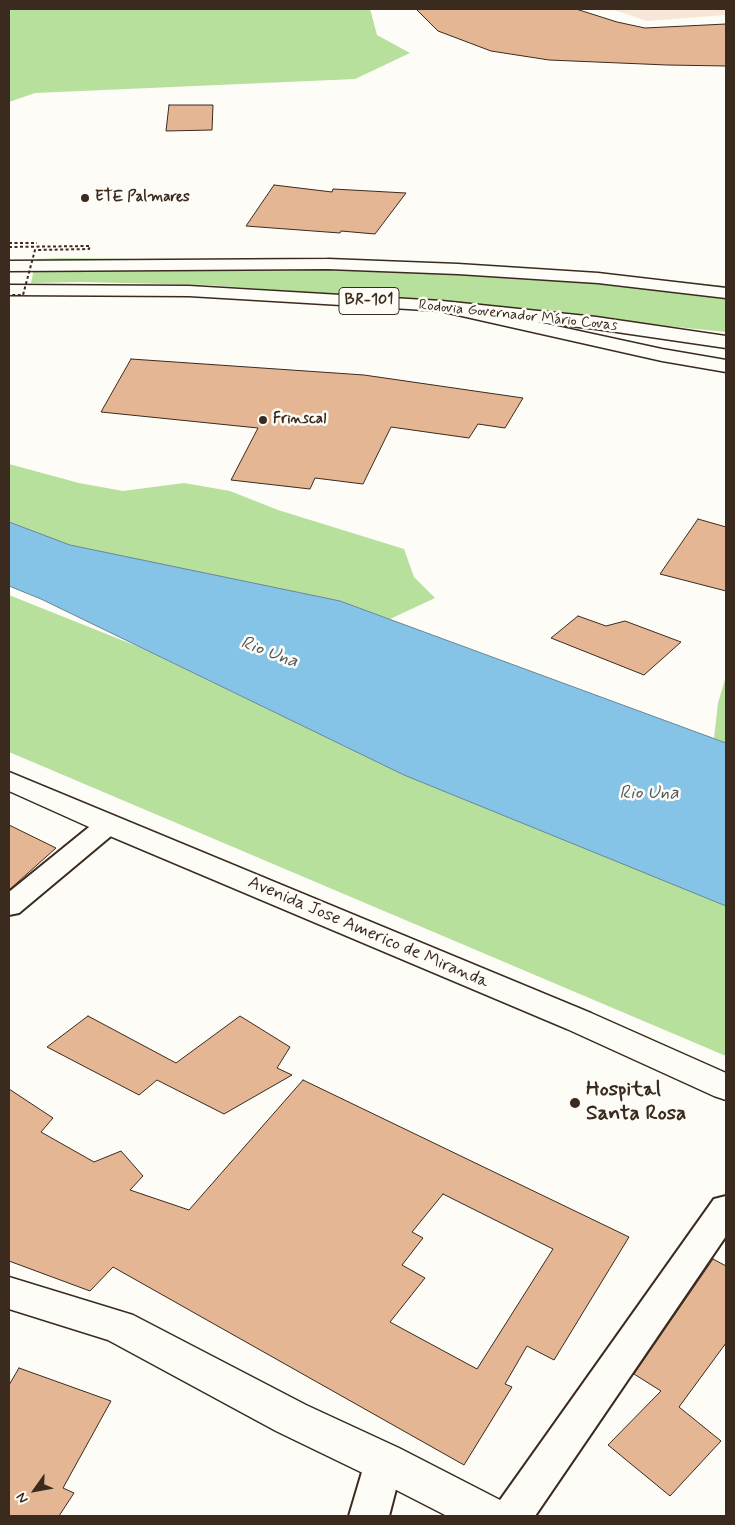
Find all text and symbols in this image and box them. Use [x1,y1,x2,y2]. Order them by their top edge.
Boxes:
place label: ETE Palmares [95,189,190,207]
marker: ETE Palmares [79,192,91,204]
road number: BR-101 [339,288,399,314]
street label: Rodovia Governador Mário Covas [418,297,618,335]
place label: Frinscal [273,411,326,429]
marker: Frinscal [257,414,269,426]
water label: Rio Una [237,632,301,674]
water label: Rio Una [619,783,679,805]
street label: Avenida Jose Americo de Miranda [244,872,492,994]
place label: Hospital Santa Rosa [586,1078,686,1128]
marker: Hospital Santa Rosa [568,1096,582,1110]
north arrow [10,1465,60,1515]
text: N [12,1489,32,1507]

